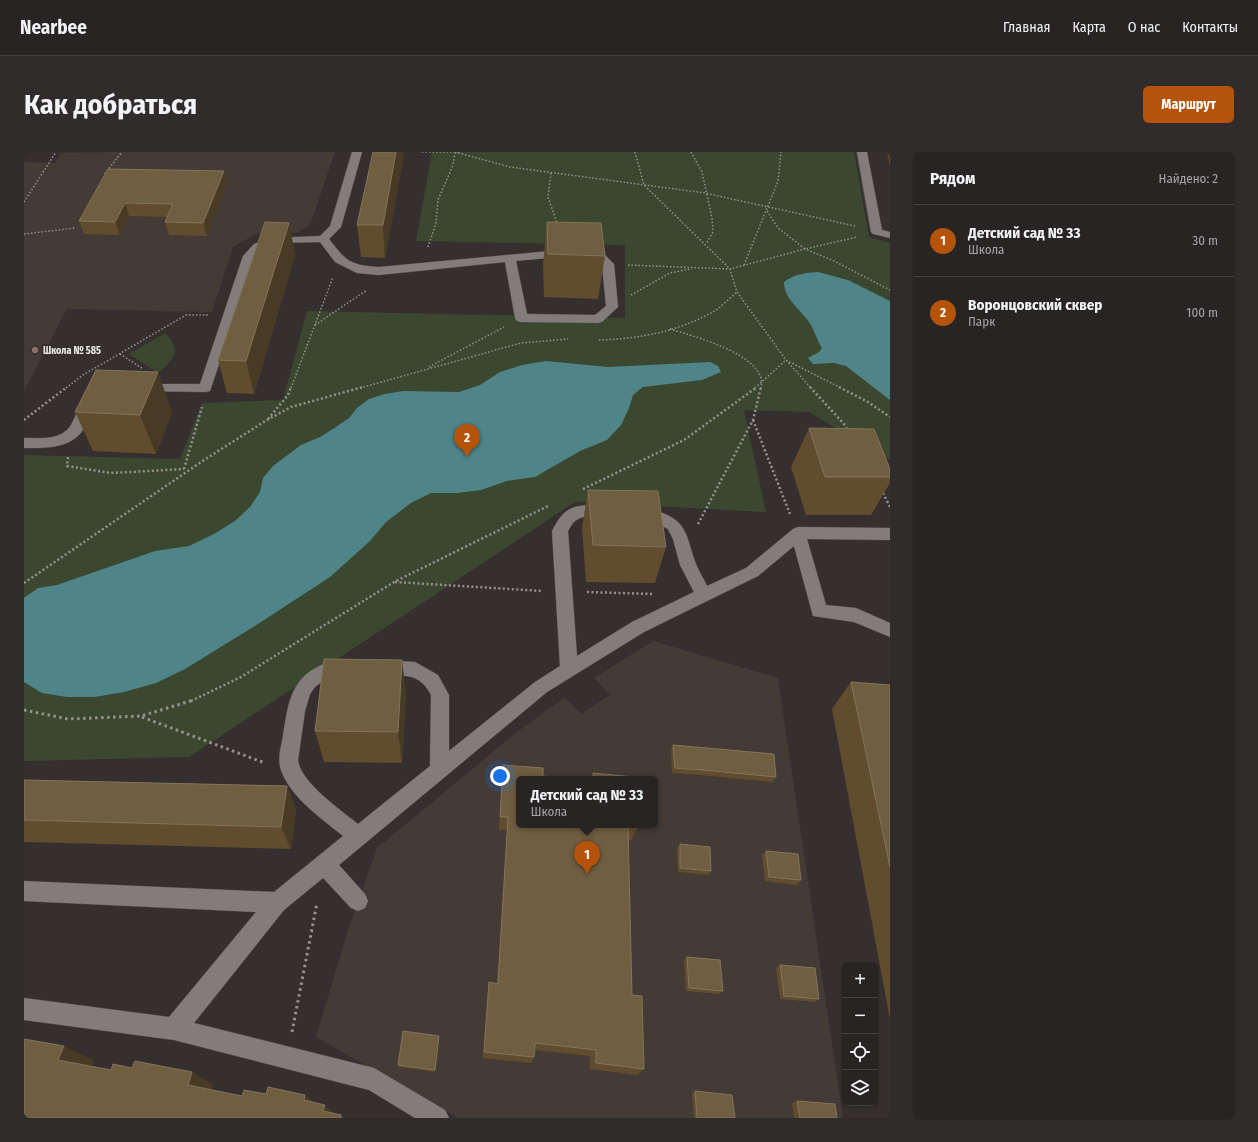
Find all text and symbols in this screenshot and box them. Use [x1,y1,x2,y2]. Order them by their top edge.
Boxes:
text: Nearbee [20,16,87,39]
text: Главная [1003,19,1050,36]
text: Карта [1072,19,1106,36]
text: О нас [1128,19,1160,36]
text: Контакты [1182,19,1238,36]
button: Маршрут [1143,86,1234,123]
text: Как добраться [24,88,197,121]
text: Рядом [930,168,975,189]
text: Найдено: 2 [1159,171,1218,186]
text: Детский сад № 33 [968,224,1081,242]
text: 1 [940,233,946,248]
text: 30 m [1192,233,1218,248]
text: Школа [968,242,1004,257]
text: Воронцовский сквер [968,296,1102,314]
text: 2 [940,305,946,320]
text: 100 m [1186,305,1218,320]
text: Парк [968,314,995,329]
marker: Школа № 585 [30,345,40,355]
place label: Школа № 585 [43,345,101,357]
pin: 2 [454,424,480,457]
your location [490,766,510,786]
popup [516,776,658,828]
text: Детский сад № 33 [531,786,643,804]
text: Школа [531,804,567,819]
pin: 1 [574,841,600,874]
map controls [842,962,878,1106]
button: + [842,962,878,998]
button: − [842,998,878,1034]
button: locate [842,1034,878,1070]
button: layers [842,1070,878,1106]

